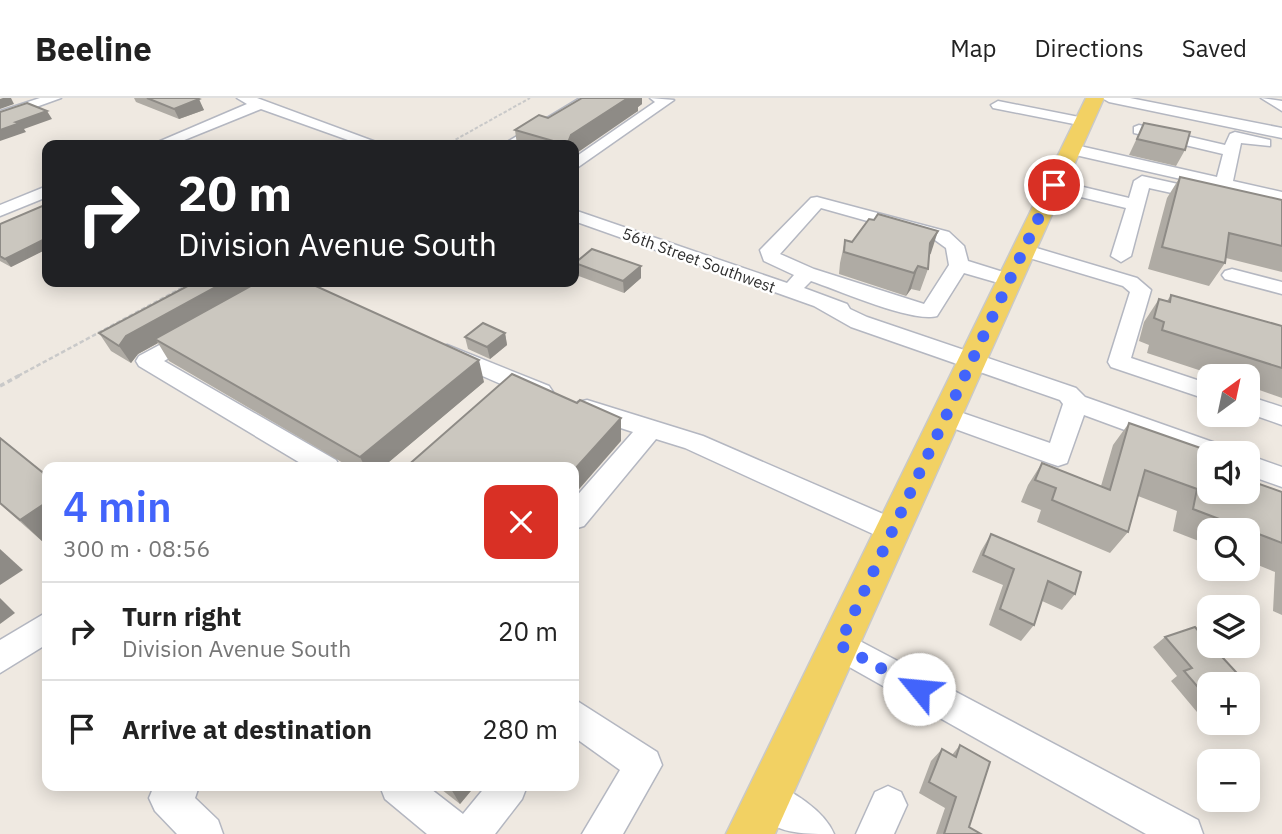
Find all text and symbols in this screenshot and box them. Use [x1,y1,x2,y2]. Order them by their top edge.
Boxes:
text: Beeline [35,27,152,70]
text: Map [950,32,996,64]
text: Directions [1034,32,1144,64]
text: Saved [1182,32,1247,64]
pin [1024,155,1084,215]
text: 20 m [178,161,292,224]
icon: arrive [1035,166,1073,204]
icon: right [63,168,154,259]
text: Division Avenue South [178,223,497,265]
street label: 56th Street Southwest [620,223,778,297]
north arrow [1197,364,1260,427]
map controls [1197,364,1260,812]
button: sound [1197,441,1260,504]
text: 4 min [63,479,172,534]
button: close [484,485,558,559]
button: search [1197,518,1260,581]
text: 300 m · 08:56 [63,533,210,563]
button: layers [1197,595,1260,658]
text: Turn right [122,599,241,633]
icon: right [63,612,101,650]
text: 20 m [498,614,558,648]
text: Division Avenue South [122,633,351,663]
position arrow [882,652,956,726]
button: + [1197,672,1260,735]
icon: arrive [63,710,101,748]
text: Arrive at destination [122,712,372,746]
text: 280 m [482,712,558,746]
button: − [1197,749,1260,812]

